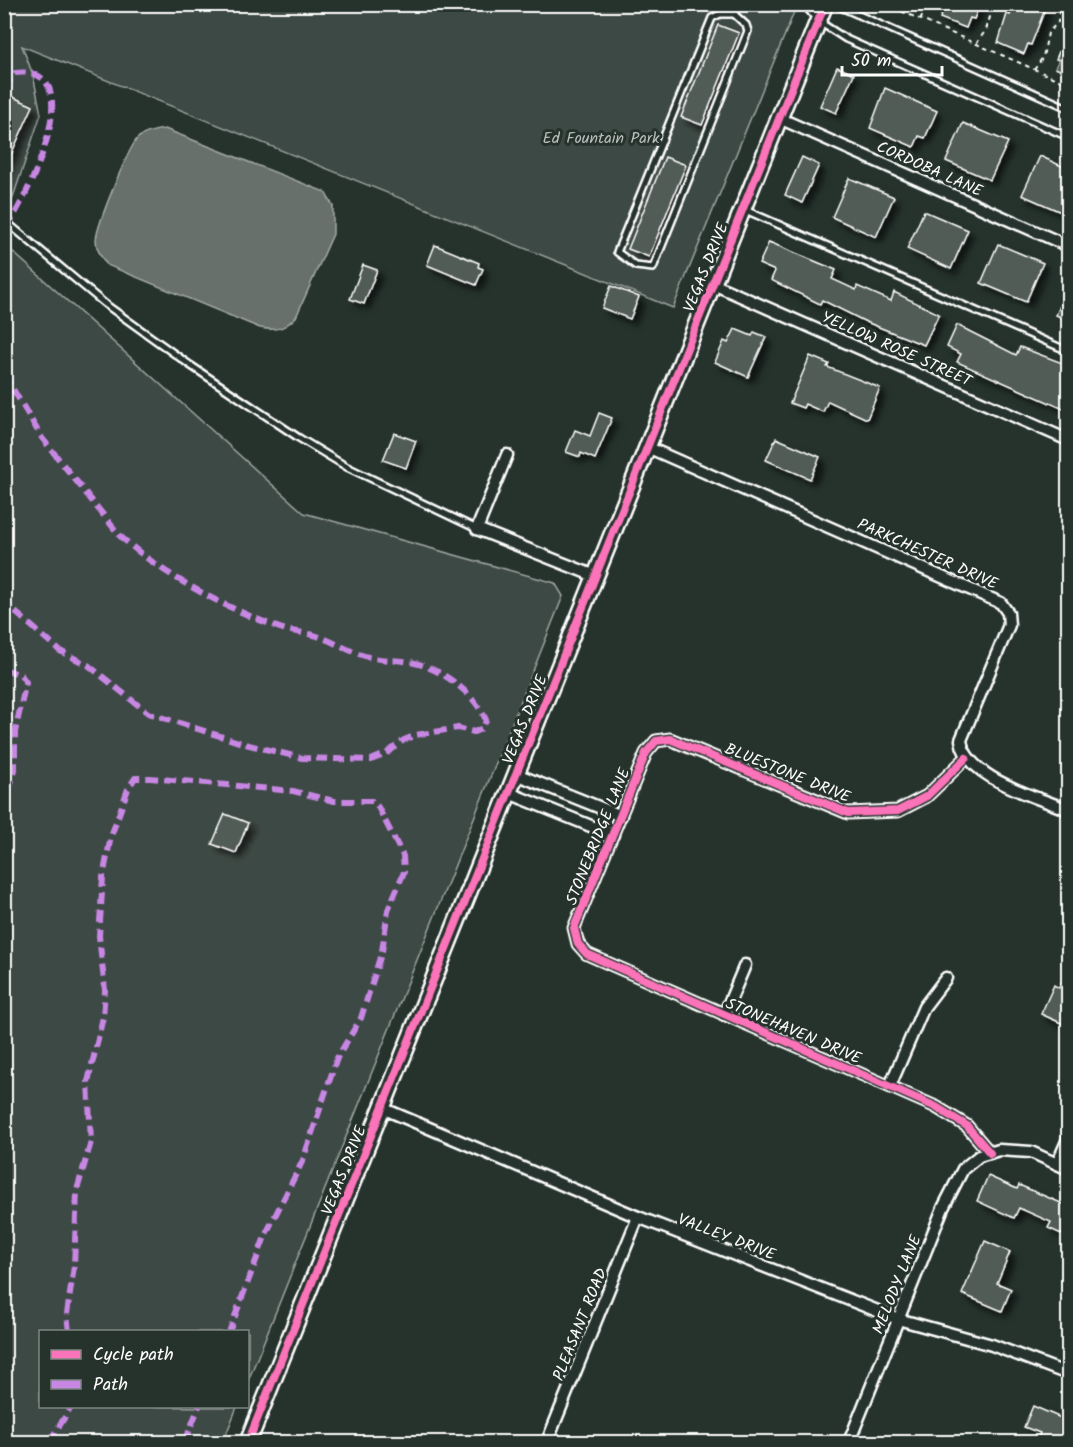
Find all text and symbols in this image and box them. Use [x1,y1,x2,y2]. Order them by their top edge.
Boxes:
scale bar [842,39,942,77]
text: 50 m [851,47,891,76]
park label: Ed Fountain Park [542,126,660,151]
street label: CORDOBA LANE [872,135,987,204]
street label: VEGAS DRIVE [677,218,736,316]
street label: YELLOW ROSE STREET [817,305,977,394]
street label: PARKCHESTER DRIVE [853,512,1002,597]
street label: VEGAS DRIVE [496,670,555,768]
street label: BLUESTONE DRIVE [721,737,855,810]
street label: STONEBRIDGE LANE [559,764,638,909]
street label: STONEHAVEN DRIVE [722,992,866,1071]
street label: VEGAS DRIVE [315,1121,374,1219]
street label: VALLEY DRIVE [674,1207,780,1268]
street label: MELODY LANE [866,1231,929,1338]
street label: PLEASANT ROAD [546,1264,614,1385]
legend [39,1330,249,1408]
text: Cycle path [93,1341,174,1370]
text: Path [93,1371,128,1400]

